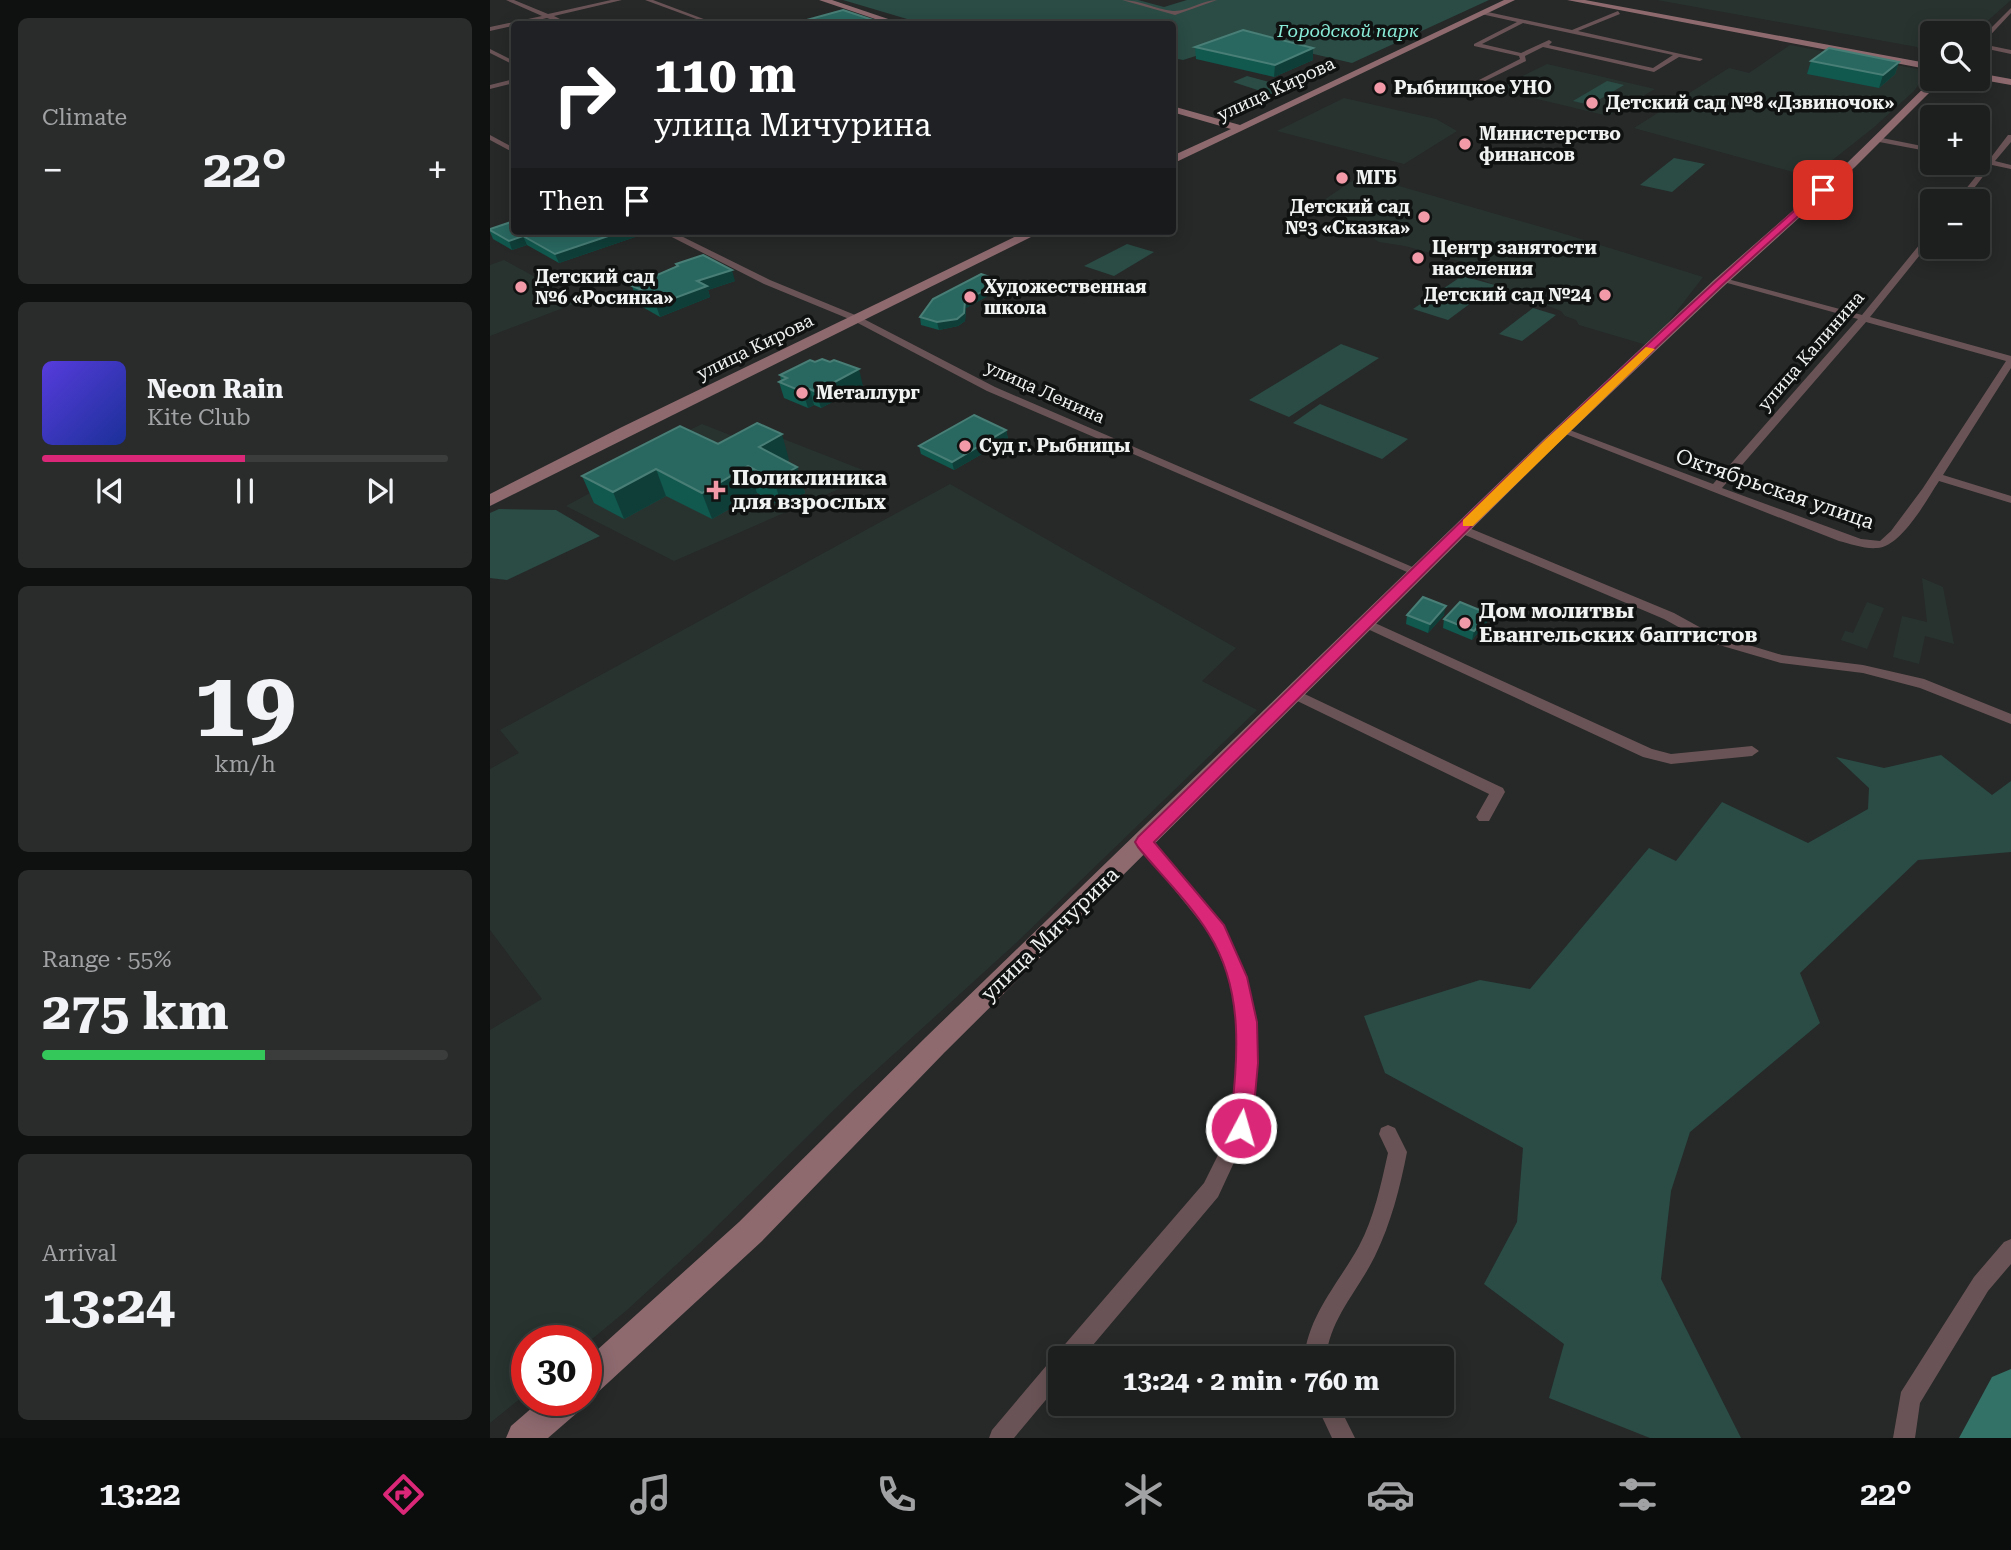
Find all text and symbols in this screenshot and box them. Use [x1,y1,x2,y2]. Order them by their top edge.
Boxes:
park label: Городской парк [1276,20,1419,41]
map controls [1920,21,1990,259]
button: search [1920,21,1990,91]
text: 110 m [654,47,796,104]
icon: right [539,49,630,140]
street label: улица Кирова [1214,52,1338,125]
place label: Рыбницкое УНО [1394,77,1552,98]
marker: Рыбницкое УНО [1372,80,1388,96]
place label: Детский сад №8 «Дзвиночок» [1606,92,1895,113]
marker: Детский сад №8 «Дзвиночок» [1584,95,1600,111]
text: Climate [42,104,127,131]
button: + [1920,105,1990,175]
text: улица Мичурина [654,106,931,144]
place label: Министерство финансов [1479,123,1621,165]
marker: Министерство финансов [1457,136,1473,152]
text: 22° [203,139,287,200]
text: − [42,148,63,192]
text: + [427,148,448,192]
pin [1793,160,1853,220]
place label: МГБ [1356,167,1397,188]
marker: МГБ [1334,170,1350,186]
icon: arrive [1804,171,1842,209]
icon: arrive [618,182,656,220]
text: Then [539,186,604,216]
button: − [1920,189,1990,259]
place label: Детский сад №3 «Сказка» [1285,196,1410,238]
marker: Детский сад №3 «Сказка» [1416,209,1432,225]
place label: Центр занятости населения [1432,237,1597,279]
marker: Центр занятости населения [1410,250,1426,266]
place label: Детский сад №6 «Росинка» [535,266,673,308]
place label: Художественная школа [984,276,1147,318]
marker: Детский сад №6 «Росинка» [513,279,529,295]
place label: Детский сад №24 [1424,284,1591,305]
marker: Детский сад №24 [1597,287,1613,303]
street label: улица Калинина [1753,287,1868,415]
marker: Художественная школа [962,289,978,305]
street label: улица Кирова [693,309,817,384]
street label: улица Ленина [982,356,1108,427]
text: Neon Rain [147,374,283,404]
place label: Металлург [816,382,920,403]
marker: Металлург [794,385,810,401]
text: Kite Club [147,404,251,431]
place label: Суд г. Рыбницы [979,435,1130,456]
marker: Суд г. Рыбницы [957,438,973,454]
street label: Октябрьская улица [1673,444,1878,534]
place label: Поликлиника для взрослых [732,466,888,514]
icon: previous [91,472,129,510]
icon: pause [226,472,264,510]
icon: next [361,472,399,510]
marker: Поликлиника для взрослых [706,480,726,500]
place label: Дом молитвы Евангельских баптистов [1479,599,1758,647]
marker: Дом молитвы Евангельских баптистов [1457,615,1473,631]
text: 19 [194,652,296,758]
text: km/h [214,751,276,778]
street label: улица Мичурина [976,862,1124,1006]
text: Range · 55% [42,946,171,973]
text: 275 km [42,981,229,1042]
position arrow [1204,1091,1278,1165]
text: Arrival [42,1240,117,1267]
text: 13:24 [42,1275,175,1336]
speed limit sign: 30 [511,1325,602,1416]
text: 13:24 · 2 min · 760 m [1123,1366,1379,1396]
icon: directions [379,1470,428,1519]
icon: music [626,1470,675,1519]
icon: phone [872,1470,921,1519]
icon: climate [1119,1470,1168,1519]
icon: car [1366,1470,1415,1519]
icon: filters [1613,1470,1662,1519]
text: 13:22 [99,1475,181,1513]
text: 22° [1860,1475,1912,1513]

